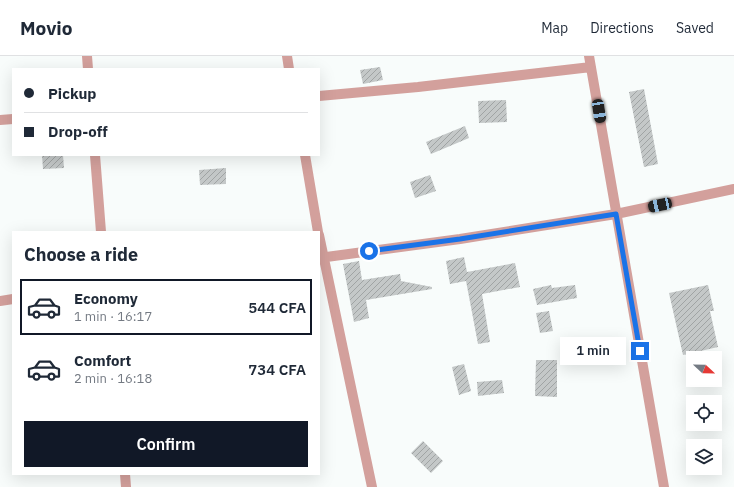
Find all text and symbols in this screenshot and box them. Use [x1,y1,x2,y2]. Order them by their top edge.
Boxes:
text: Movio [20,16,73,40]
text: Map [541,19,568,37]
text: Directions [590,19,654,37]
text: Saved [676,19,714,37]
text: Pickup [48,84,96,103]
car [591,98,607,124]
text: Drop-off [48,122,108,141]
car [647,197,673,213]
route start [360,242,378,260]
text: Choose a ride [24,243,138,266]
icon: car [26,289,62,325]
text: Economy [74,289,138,308]
text: 544 CFA [248,298,306,317]
text: 1 min · 16:17 [74,308,152,325]
callout: 1 min [560,337,626,365]
text: 1 min [576,342,610,359]
route end [631,342,649,360]
icon: car [26,351,62,387]
text: Comfort [74,351,131,370]
north arrow [686,351,722,387]
map controls [686,351,722,475]
text: 734 CFA [248,360,306,379]
text: 2 min · 16:18 [74,370,152,387]
button: locate [686,395,722,431]
button: Confirm [24,421,308,467]
button: layers [686,439,722,475]

